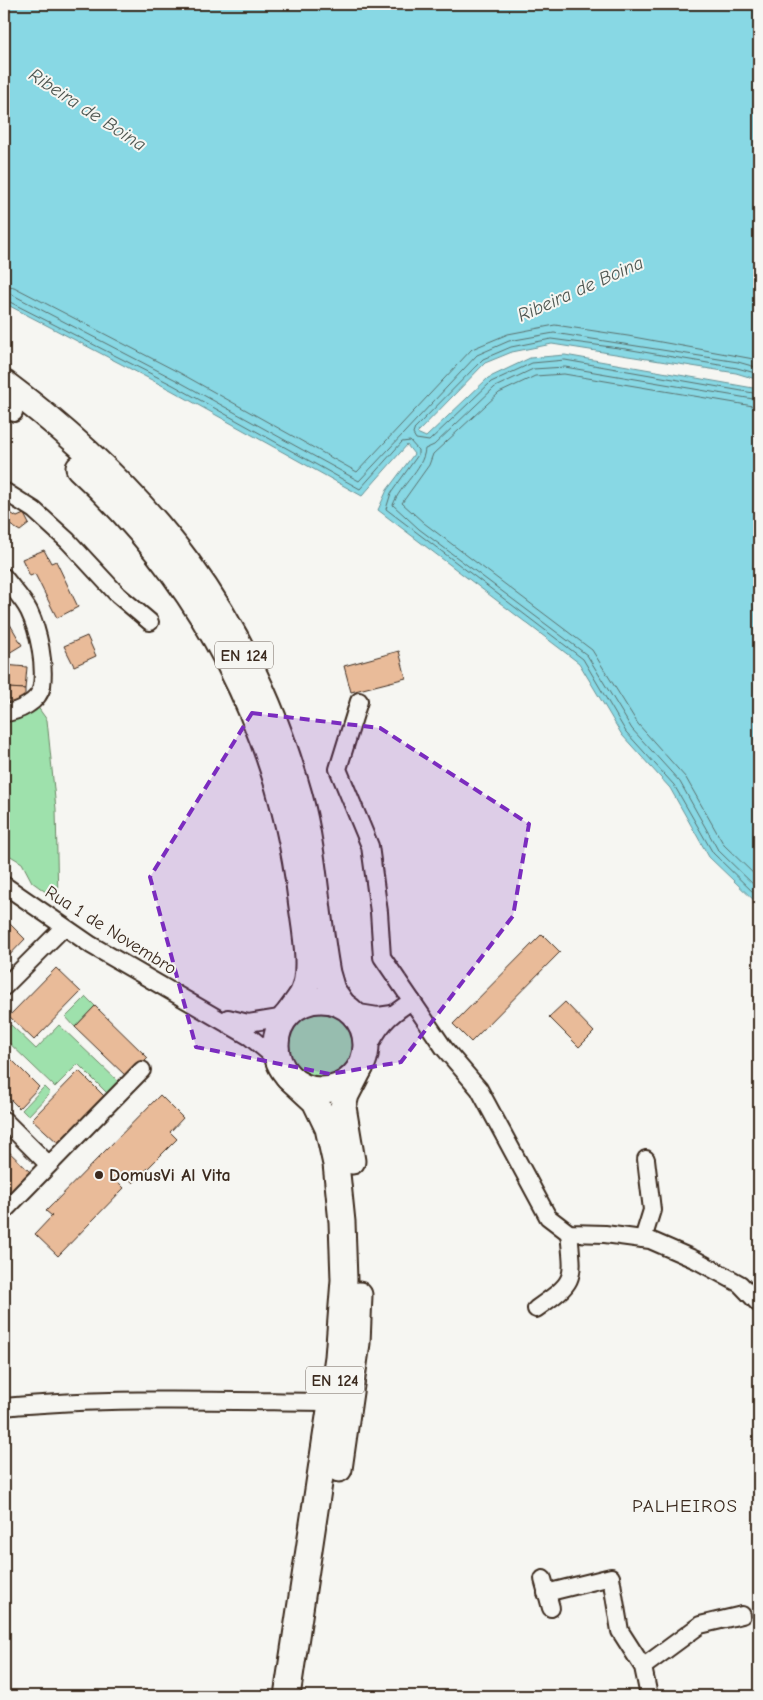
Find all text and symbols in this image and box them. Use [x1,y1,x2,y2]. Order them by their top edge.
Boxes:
water label: Ribeira de Boina [25,64,150,156]
water label: Ribeira de Boina [514,251,647,326]
road number: EN 124 [215,642,273,668]
street label: Rua 1 de Novembro [41,881,180,979]
place label: DomusVi Al Vita [109,1165,231,1186]
marker: DomusVi Al Vita [93,1169,105,1181]
road number: EN 124 [306,1366,364,1394]
district label: PALHEIROS [632,1495,738,1517]

